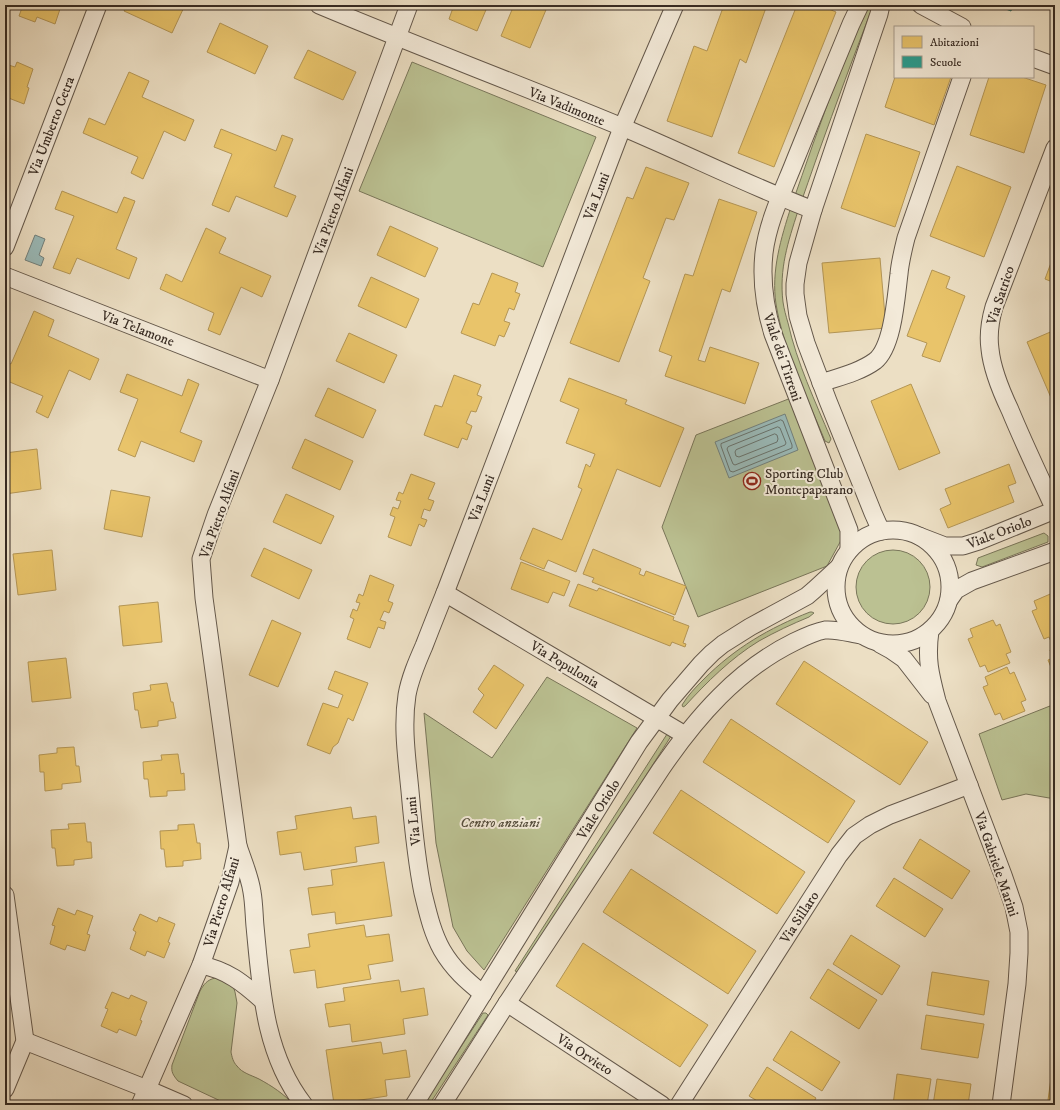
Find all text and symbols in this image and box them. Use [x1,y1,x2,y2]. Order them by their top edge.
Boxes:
legend [894,26,1034,78]
text: Abitazioni [930,35,979,50]
text: Scuole [930,55,962,70]
street label: Via Umberto Cetra [24,74,79,179]
street label: Via Vadimonte [525,83,608,130]
street label: Via Pietro Alfani [309,164,358,259]
street label: Via Luni [579,170,614,223]
street label: Via Satrico [983,263,1019,328]
street label: Via Telamone [98,306,177,351]
street label: Viale dei Tirreni [758,310,806,404]
place label: Sporting Club Montepaparano [765,465,853,499]
street label: Via Pietro Alfani [195,467,244,562]
sports icon: Sporting Club Montepaparano [742,471,762,491]
street label: Via Luni [464,472,499,525]
street label: Viale Oriolo [964,512,1034,554]
street label: Via Populonia [526,637,602,693]
street label: Viale Oriolo [573,776,625,844]
street label: Via Luni [402,795,426,847]
street label: Via Gabriele Marini [969,809,1023,919]
park label: Centro anziani [460,814,541,832]
street label: Via Pietro Alfani [199,855,244,950]
street label: Via Sillaro [776,888,823,948]
street label: Via Orvieto [552,1029,616,1080]

